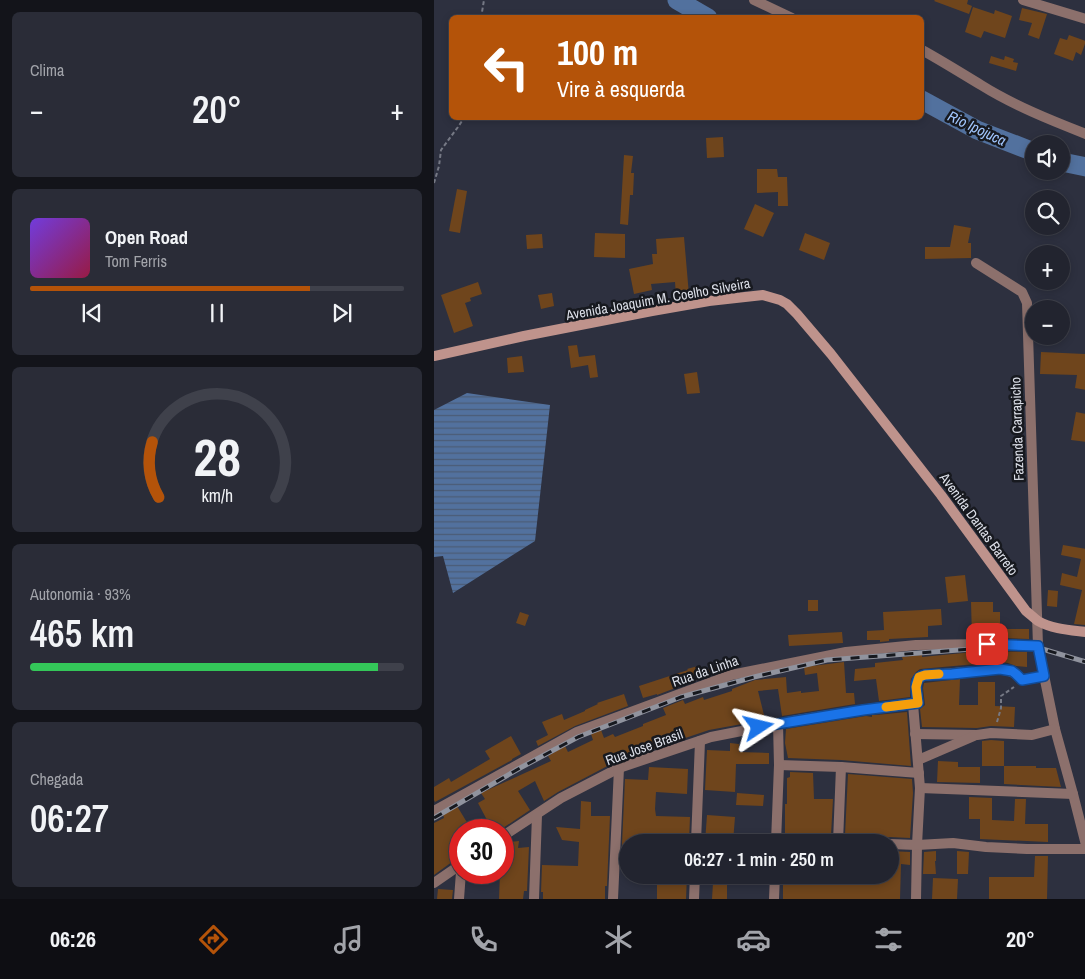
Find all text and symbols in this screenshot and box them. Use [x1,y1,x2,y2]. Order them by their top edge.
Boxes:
text: 100 m [557,29,638,76]
icon: left [474,35,539,100]
text: Clima [30,59,64,81]
text: Vire à esquerda [557,74,685,104]
text: 20° [192,84,242,135]
text: − [30,91,43,129]
text: + [391,91,404,129]
water label: Rio Ipojuca [944,105,1010,151]
map controls [1025,135,1070,345]
button: sound [1025,135,1070,180]
button: search [1025,190,1070,235]
text: Open Road [105,224,188,250]
button: + [1025,245,1070,290]
text: Tom Ferris [105,250,167,272]
street label: Avenida Joaquim M. Coelho Silveira [563,274,752,324]
icon: previous [78,299,106,327]
icon: pause [203,299,231,327]
icon: next [328,299,356,327]
button: − [1025,300,1070,345]
street label: Fazenda Carrapicho [1006,377,1028,481]
text: 28 [193,422,241,492]
street label: Avenida Dantas Barreto [935,468,1022,579]
text: km/h [201,484,233,508]
text: Autonomia · 93% [30,583,131,605]
text: 465 km [30,608,134,659]
pin [966,623,1008,665]
icon: arrive [973,630,1001,658]
street label: Rua da Linha [669,651,741,691]
position arrow [732,700,784,752]
street label: Rua Jose Brasil [603,725,685,769]
text: Chegada [30,768,83,790]
text: 06:27 [30,793,109,844]
speed limit sign: 30 [449,819,514,884]
text: 06:27 · 1 min · 250 m [684,846,834,872]
icon: directions [196,922,231,957]
icon: music [331,922,366,957]
icon: phone [466,922,501,957]
icon: climate [601,922,636,957]
icon: car [736,922,771,957]
icon: filters [871,922,906,957]
text: 06:26 [50,924,96,954]
text: 20° [1006,924,1035,954]

